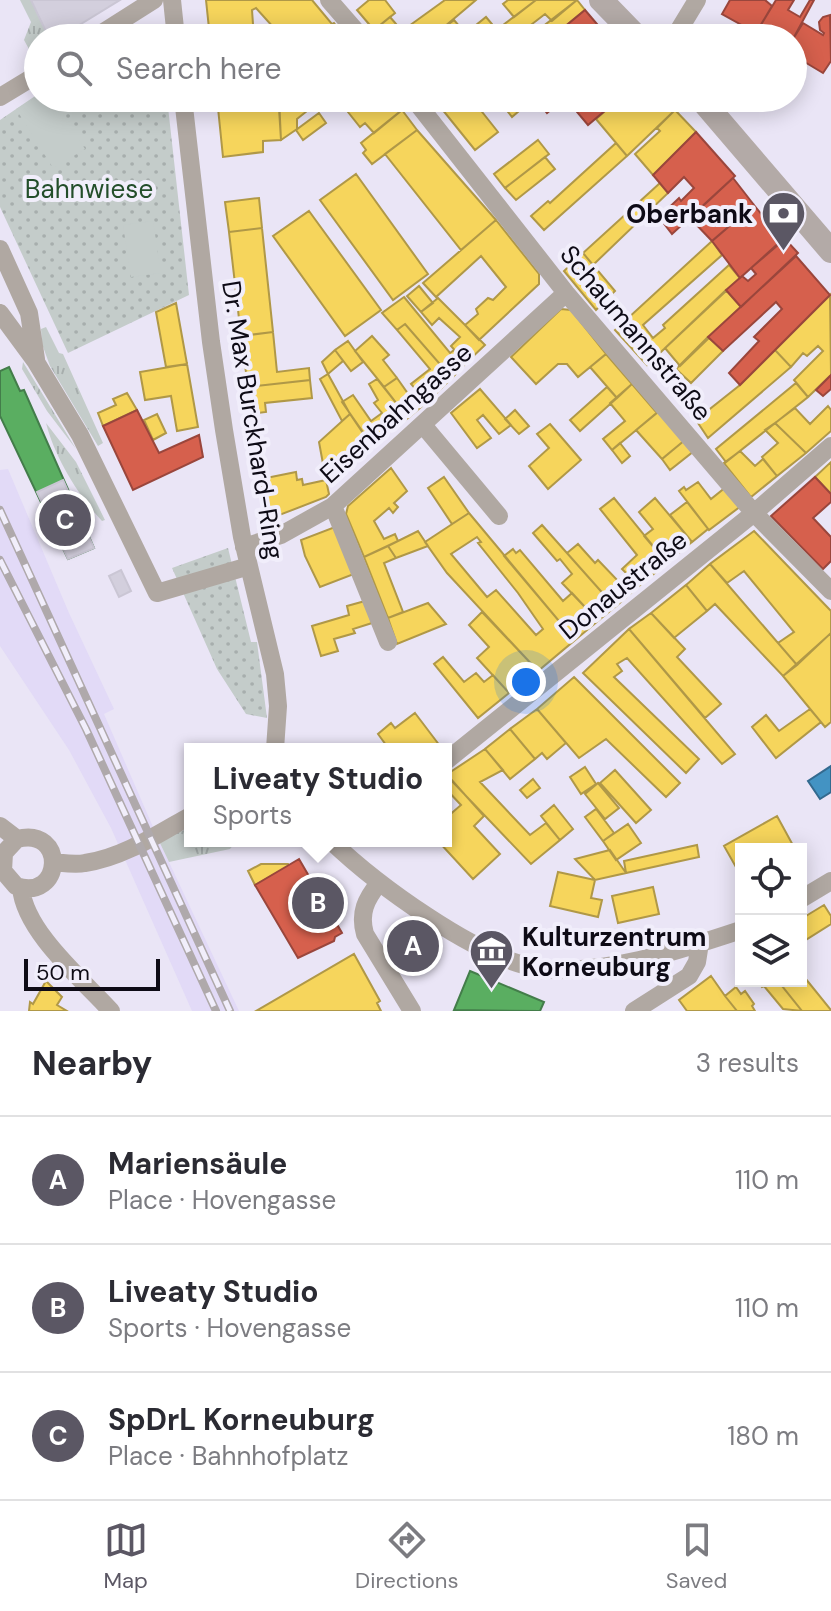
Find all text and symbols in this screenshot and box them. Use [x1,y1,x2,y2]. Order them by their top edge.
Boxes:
search box [24,24,807,112]
icon: search [52,46,96,90]
text: Search here [116,49,282,88]
park label: Bahnwiese [25,172,153,206]
bank icon: Oberbank [760,190,808,253]
place label: Oberbank [626,197,753,231]
street label: Schaumannstraße [553,238,719,428]
street label: Dr. Max Burckhard-Ring [214,278,292,562]
street label: Eisenbahngasse [313,336,479,490]
pin: C [39,490,91,550]
street label: Donaustraße [552,523,694,647]
your location [506,662,546,702]
popup [184,743,452,847]
text: Liveaty Studio [213,759,423,798]
text: Sports [213,798,292,832]
map controls [735,843,807,987]
button: locate [735,843,807,915]
pin: B [292,873,344,933]
button: layers [735,915,807,987]
pin: A [387,916,439,976]
place label: Kulturzentrum Korneuburg [522,920,706,984]
museum icon: Kulturzentrum Korneuburg [467,928,515,991]
scale bar [24,955,160,991]
text: 50 m [36,958,90,987]
text: Nearby [32,1041,152,1086]
text: 3 results [696,1046,799,1080]
text: Mariensäule [108,1144,287,1183]
text: A [49,1163,67,1197]
text: 110 m [735,1163,799,1197]
text: Place · Hovengasse [108,1183,336,1217]
text: Liveaty Studio [108,1272,319,1311]
text: B [50,1291,66,1325]
text: 110 m [735,1291,799,1325]
text: Sports · Hovengasse [108,1311,351,1345]
text: SpDrL Korneuburg [108,1400,375,1439]
text: C [48,1419,68,1453]
text: 180 m [727,1419,799,1453]
text: Place · Bahnhofplatz [108,1439,349,1473]
tab: Map [104,1518,148,1595]
tab: Directions [355,1518,459,1595]
tab: Saved [666,1518,727,1595]

